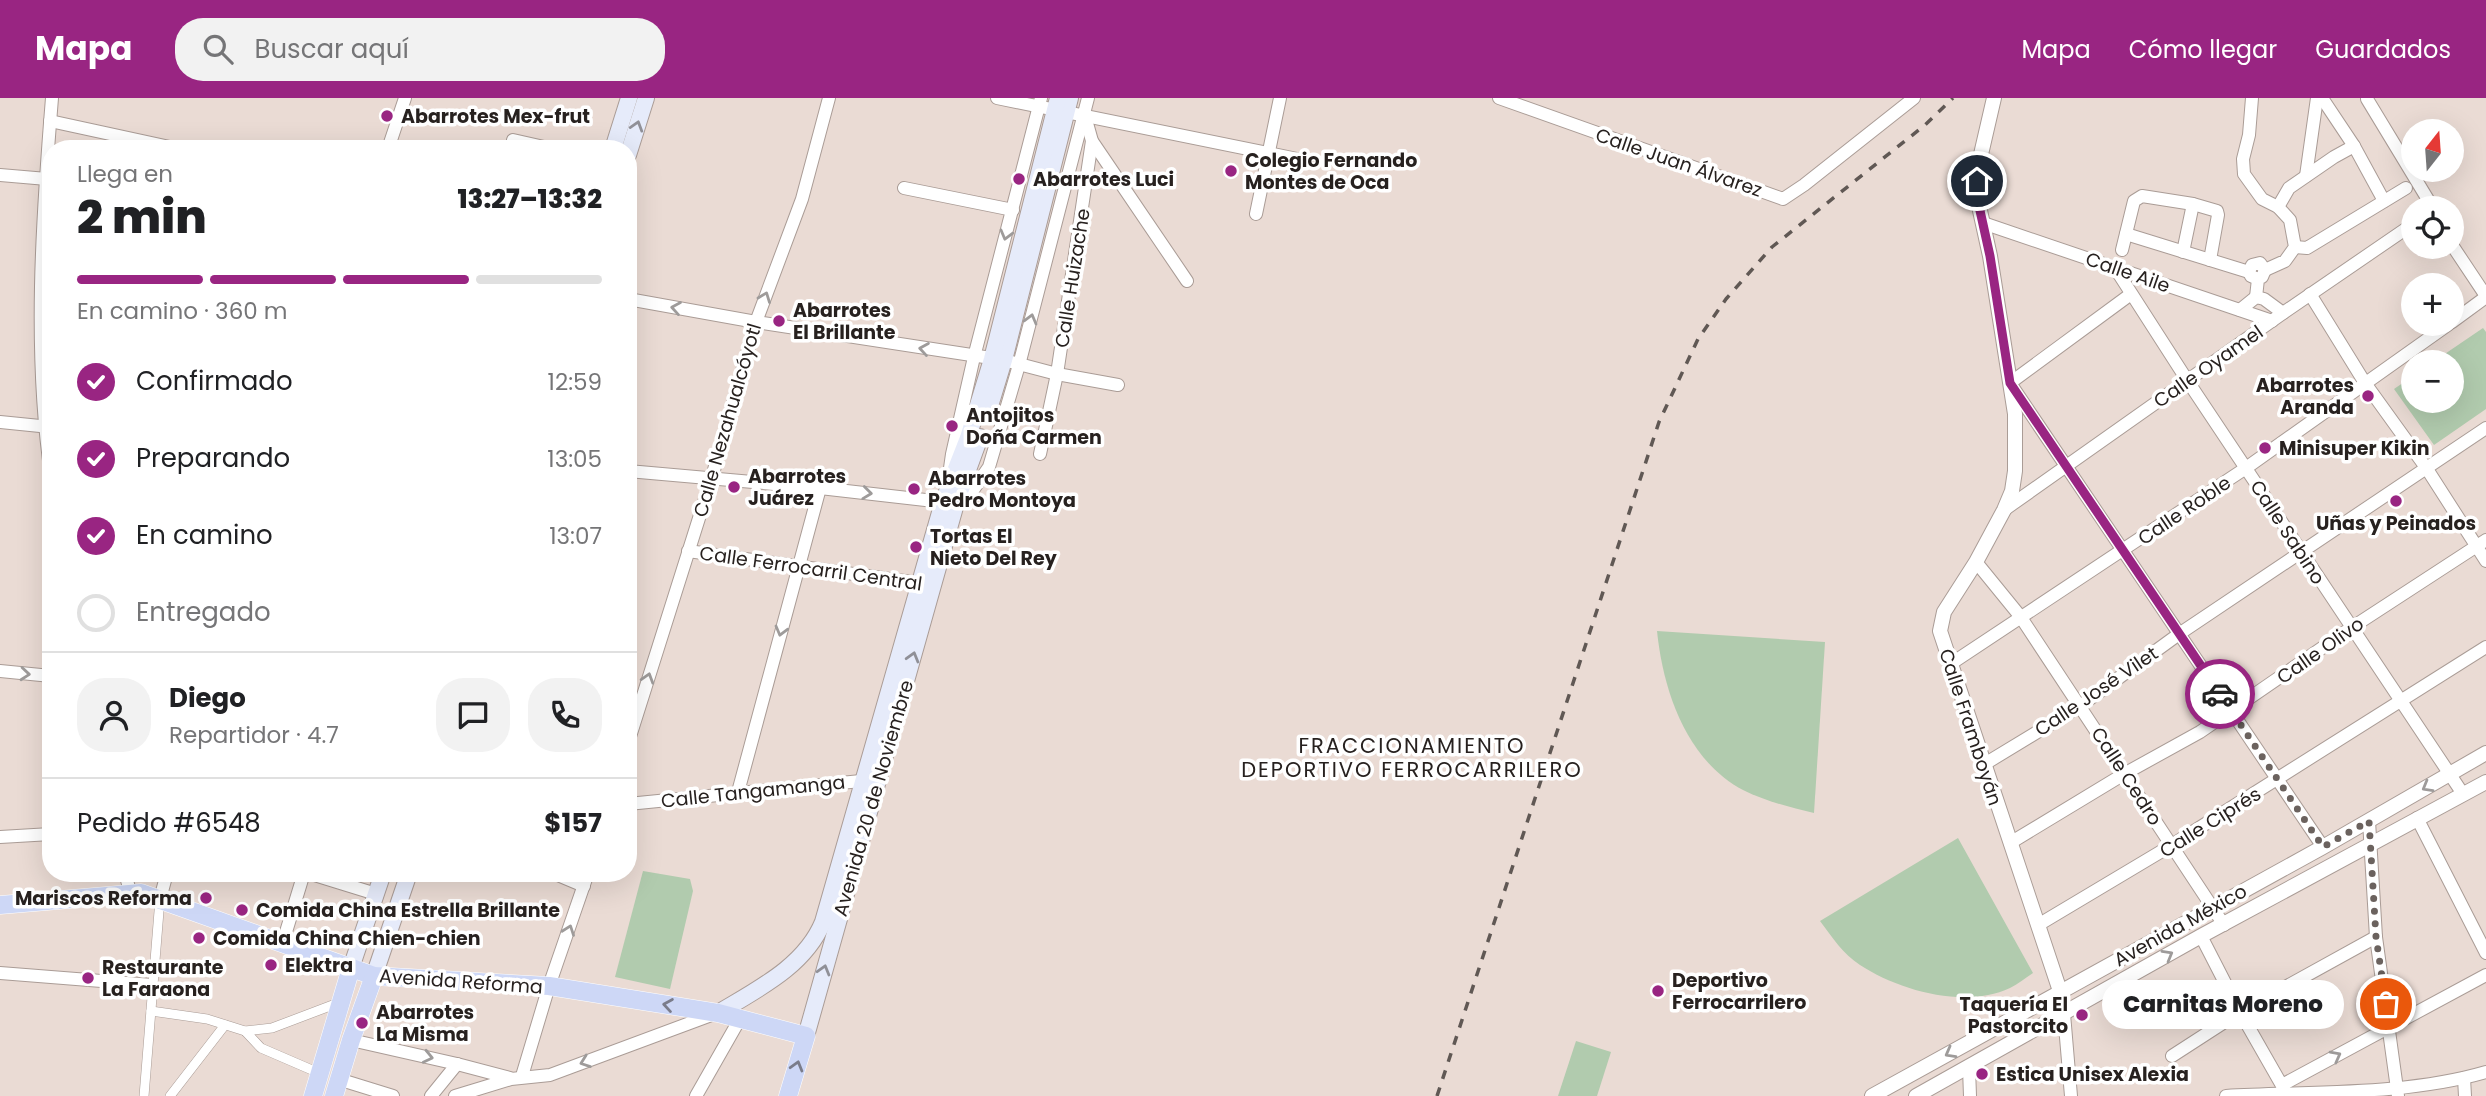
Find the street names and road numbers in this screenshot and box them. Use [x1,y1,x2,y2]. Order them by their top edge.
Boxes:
street label: Calle Juan Álvarez [1592,121,1766,204]
street label: Calle Huizache [1048,206,1097,350]
street label: Calle Aile [2082,245,2174,300]
street label: Calle Oyamel [2148,319,2269,414]
street label: Calle Nezahualcóyotl [687,320,768,520]
street label: Calle Roble [2132,469,2236,551]
street label: Calle Sabino [2244,475,2331,590]
street label: Calle Ferrocarril Central [698,540,924,597]
street label: Calle Olivo [2271,610,2369,690]
street label: Calle José Vilet [2029,640,2163,743]
street label: Calle Framboyán [1932,645,2009,809]
street label: Avenida 20 de Noviembre [827,677,920,919]
street label: Calle Cedro [2085,722,2168,831]
street label: Calle Tangamanga [660,768,846,815]
street label: Calle Ciprés [2154,781,2266,864]
street label: Avenida México [2109,878,2252,973]
street label: Avenida Reforma [378,962,544,1001]

